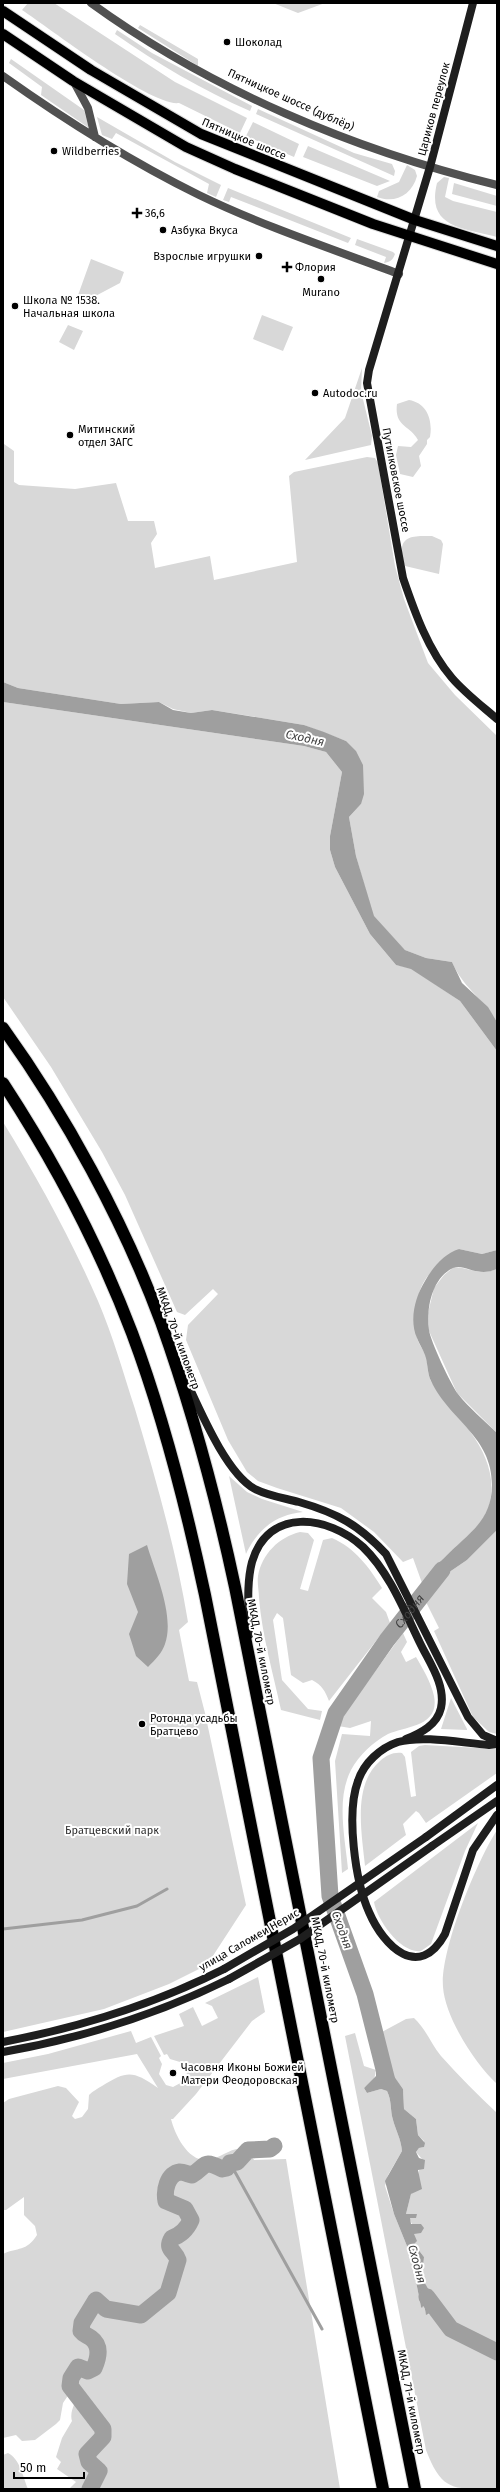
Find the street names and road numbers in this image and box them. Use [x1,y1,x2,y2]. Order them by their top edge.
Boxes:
street label: Цариков переулок [415,61,453,157]
street label: Пятницкое шоссе (дублёр) [226,66,357,134]
street label: Пятницкое шоссе [200,115,288,163]
street label: Путилковское шоссе [379,427,413,533]
street label: МКАД, 70-й километр [153,1285,203,1391]
street label: МКАД, 70-й километр [244,1598,278,1706]
street label: улица Саломеи Нерис [197,1906,301,1974]
street label: МКАД, 70-й километр [308,1916,342,2024]
street label: МКАД, 71-й километр [394,2348,428,2456]

